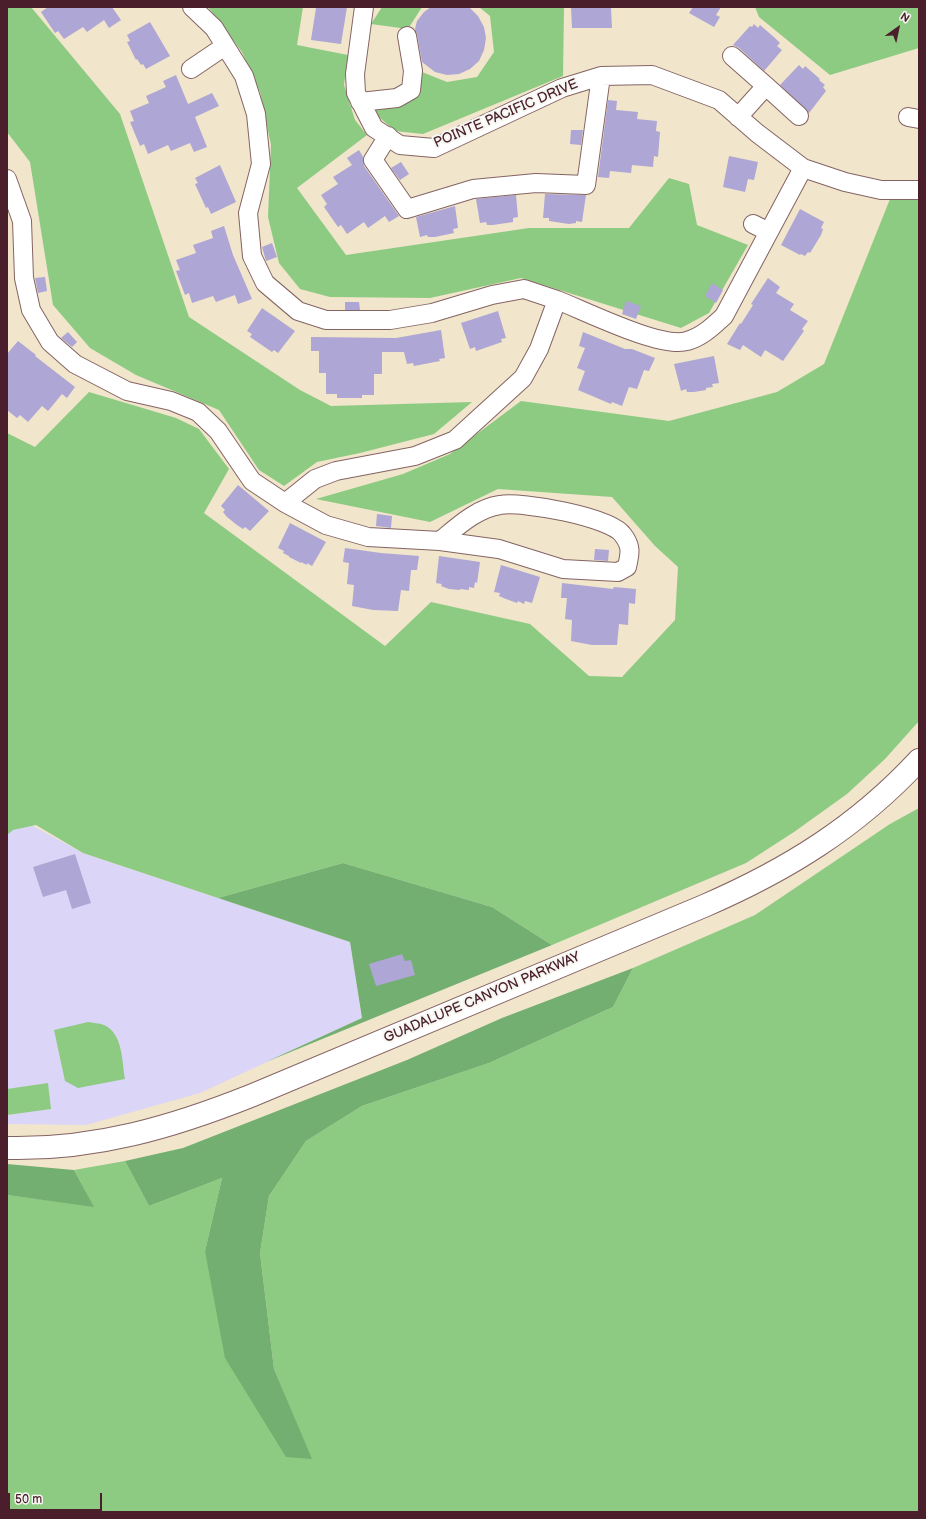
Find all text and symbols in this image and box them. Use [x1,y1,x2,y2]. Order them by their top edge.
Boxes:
north arrow [878,8,918,48]
text: N [898,10,912,25]
street label: POINTE PACIFIC DRIVE [431,76,581,152]
street label: GUADALUPE CANYON PARKWAY [381,949,583,1047]
scale bar [10,1485,104,1511]
text: 50 m [15,1492,42,1507]

